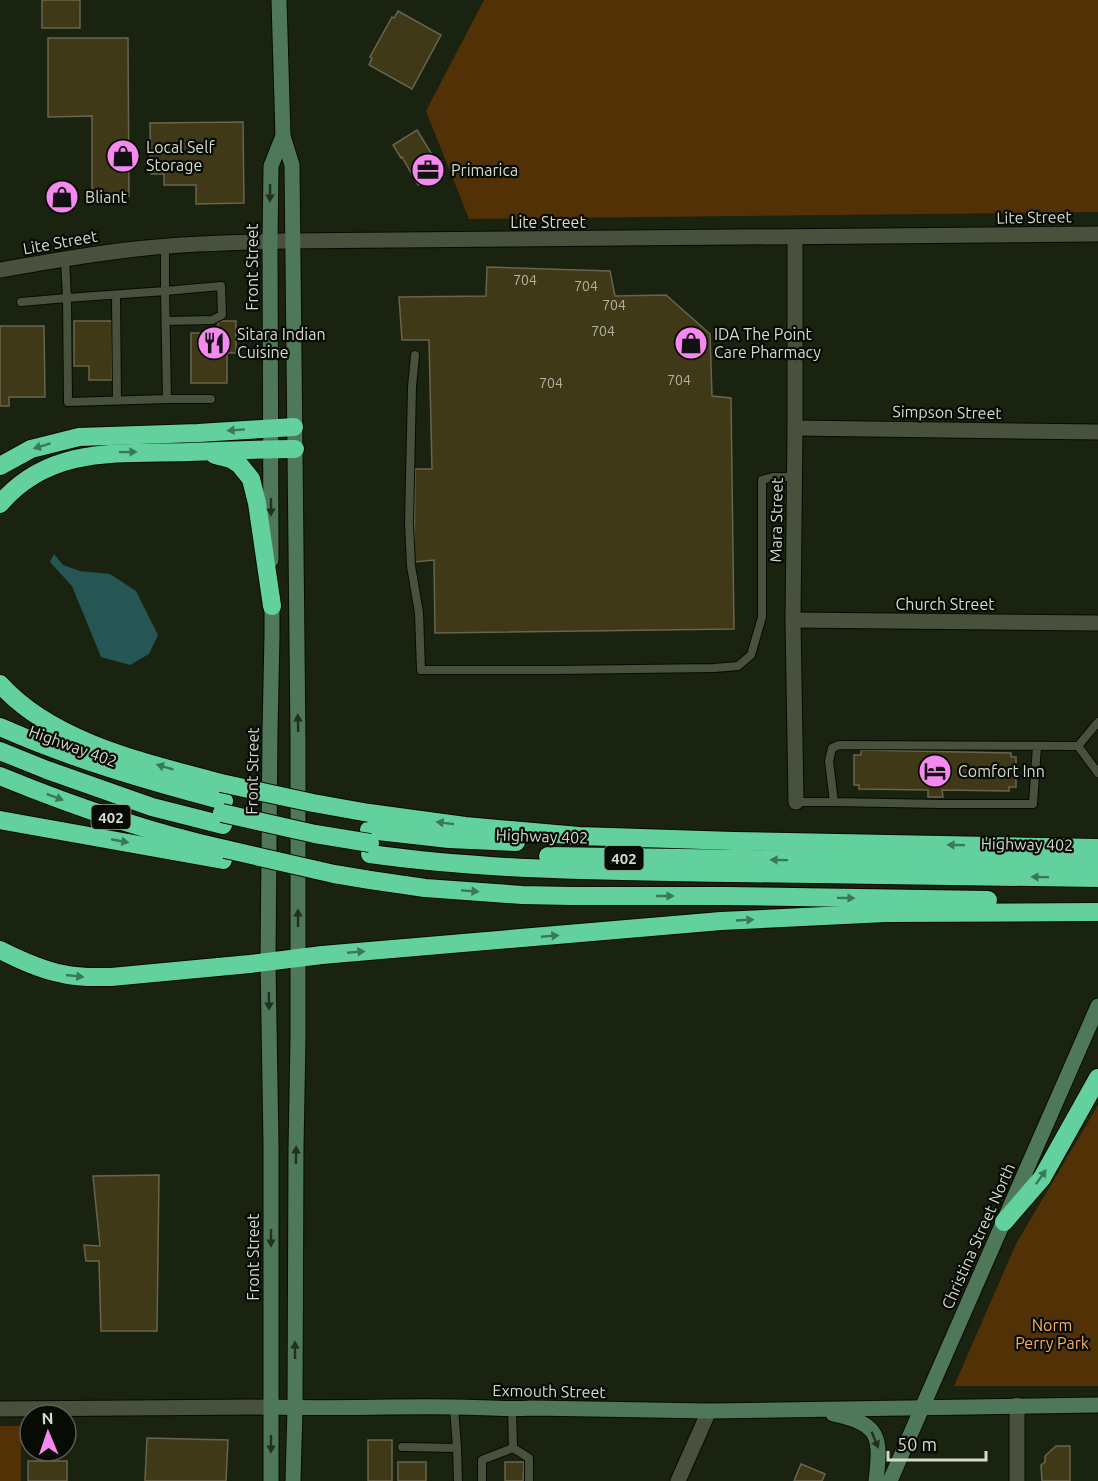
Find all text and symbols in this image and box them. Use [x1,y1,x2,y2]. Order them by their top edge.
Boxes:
shop icon: Local Self Storage [105,138,141,174]
place label: Local Self Storage [146,138,215,174]
office icon: Primarica [410,152,446,188]
place label: Primarica [451,161,518,179]
shop icon: Bliant [44,179,80,215]
one-way arrow [266,183,275,202]
place label: Bliant [85,188,128,206]
street label: Lite Street [996,207,1073,227]
street label: Lite Street [510,213,586,231]
street label: Front Street [243,223,261,311]
street label: Lite Street [21,226,99,257]
house number: 704 [513,272,537,288]
house number: 704 [574,278,598,294]
house number: 704 [602,297,626,313]
house number: 704 [591,323,615,339]
restaurant icon: Sitara Indian Cuisine [196,325,232,361]
place label: Sitara Indian Cuisine [237,325,326,361]
shop icon: IDA The Point Care Pharmacy [673,325,709,361]
place label: IDA The Point Care Pharmacy [714,325,821,361]
house number: 704 [667,372,691,388]
house number: 704 [539,375,563,391]
street label: Simpson Street [892,402,1002,422]
one-way arrow [227,425,246,435]
one-way arrow [33,442,51,451]
one-way arrow [118,448,137,457]
street label: Mara Street [766,477,786,563]
one-way arrow [266,498,276,517]
street label: Church Street [895,595,995,613]
one-way arrow [293,713,303,732]
street label: Highway 402 [26,722,120,770]
street label: Front Street [242,726,262,815]
hotel icon: Comfort Inn [917,753,953,789]
one-way arrow [156,762,174,771]
place label: Comfort Inn [958,762,1045,780]
one-way arrow [46,792,64,802]
road number: 402 [92,805,130,829]
one-way arrow [436,819,455,828]
street label: Highway 402 [496,825,588,847]
street label: Highway 402 [981,834,1073,854]
one-way arrow [110,837,129,846]
one-way arrow [946,840,965,850]
road number: 402 [604,846,644,870]
one-way arrow [770,855,789,864]
one-way arrow [1030,872,1049,882]
one-way arrow [460,887,479,896]
one-way arrow [655,891,674,901]
one-way arrow [837,894,856,903]
one-way arrow [293,908,303,927]
one-way arrow [735,915,754,924]
one-way arrow [541,931,560,941]
one-way arrow [347,948,366,957]
one-way arrow [65,971,84,981]
one-way arrow [264,991,273,1010]
one-way arrow [291,1145,301,1164]
street label: Christina Street North [938,1160,1018,1312]
one-way arrow [1035,1170,1047,1186]
street label: Front Street [244,1213,262,1301]
one-way arrow [266,1228,276,1247]
park label: Norm Perry Park [1015,1316,1089,1352]
one-way arrow [290,1340,300,1359]
street label: Exmouth Street [492,1381,606,1401]
north arrow [18,1403,78,1463]
text: N [41,1409,54,1427]
scale bar [888,1424,986,1462]
one-way arrow [870,1431,880,1449]
text: 50 m [897,1434,937,1454]
one-way arrow [266,1435,276,1454]

